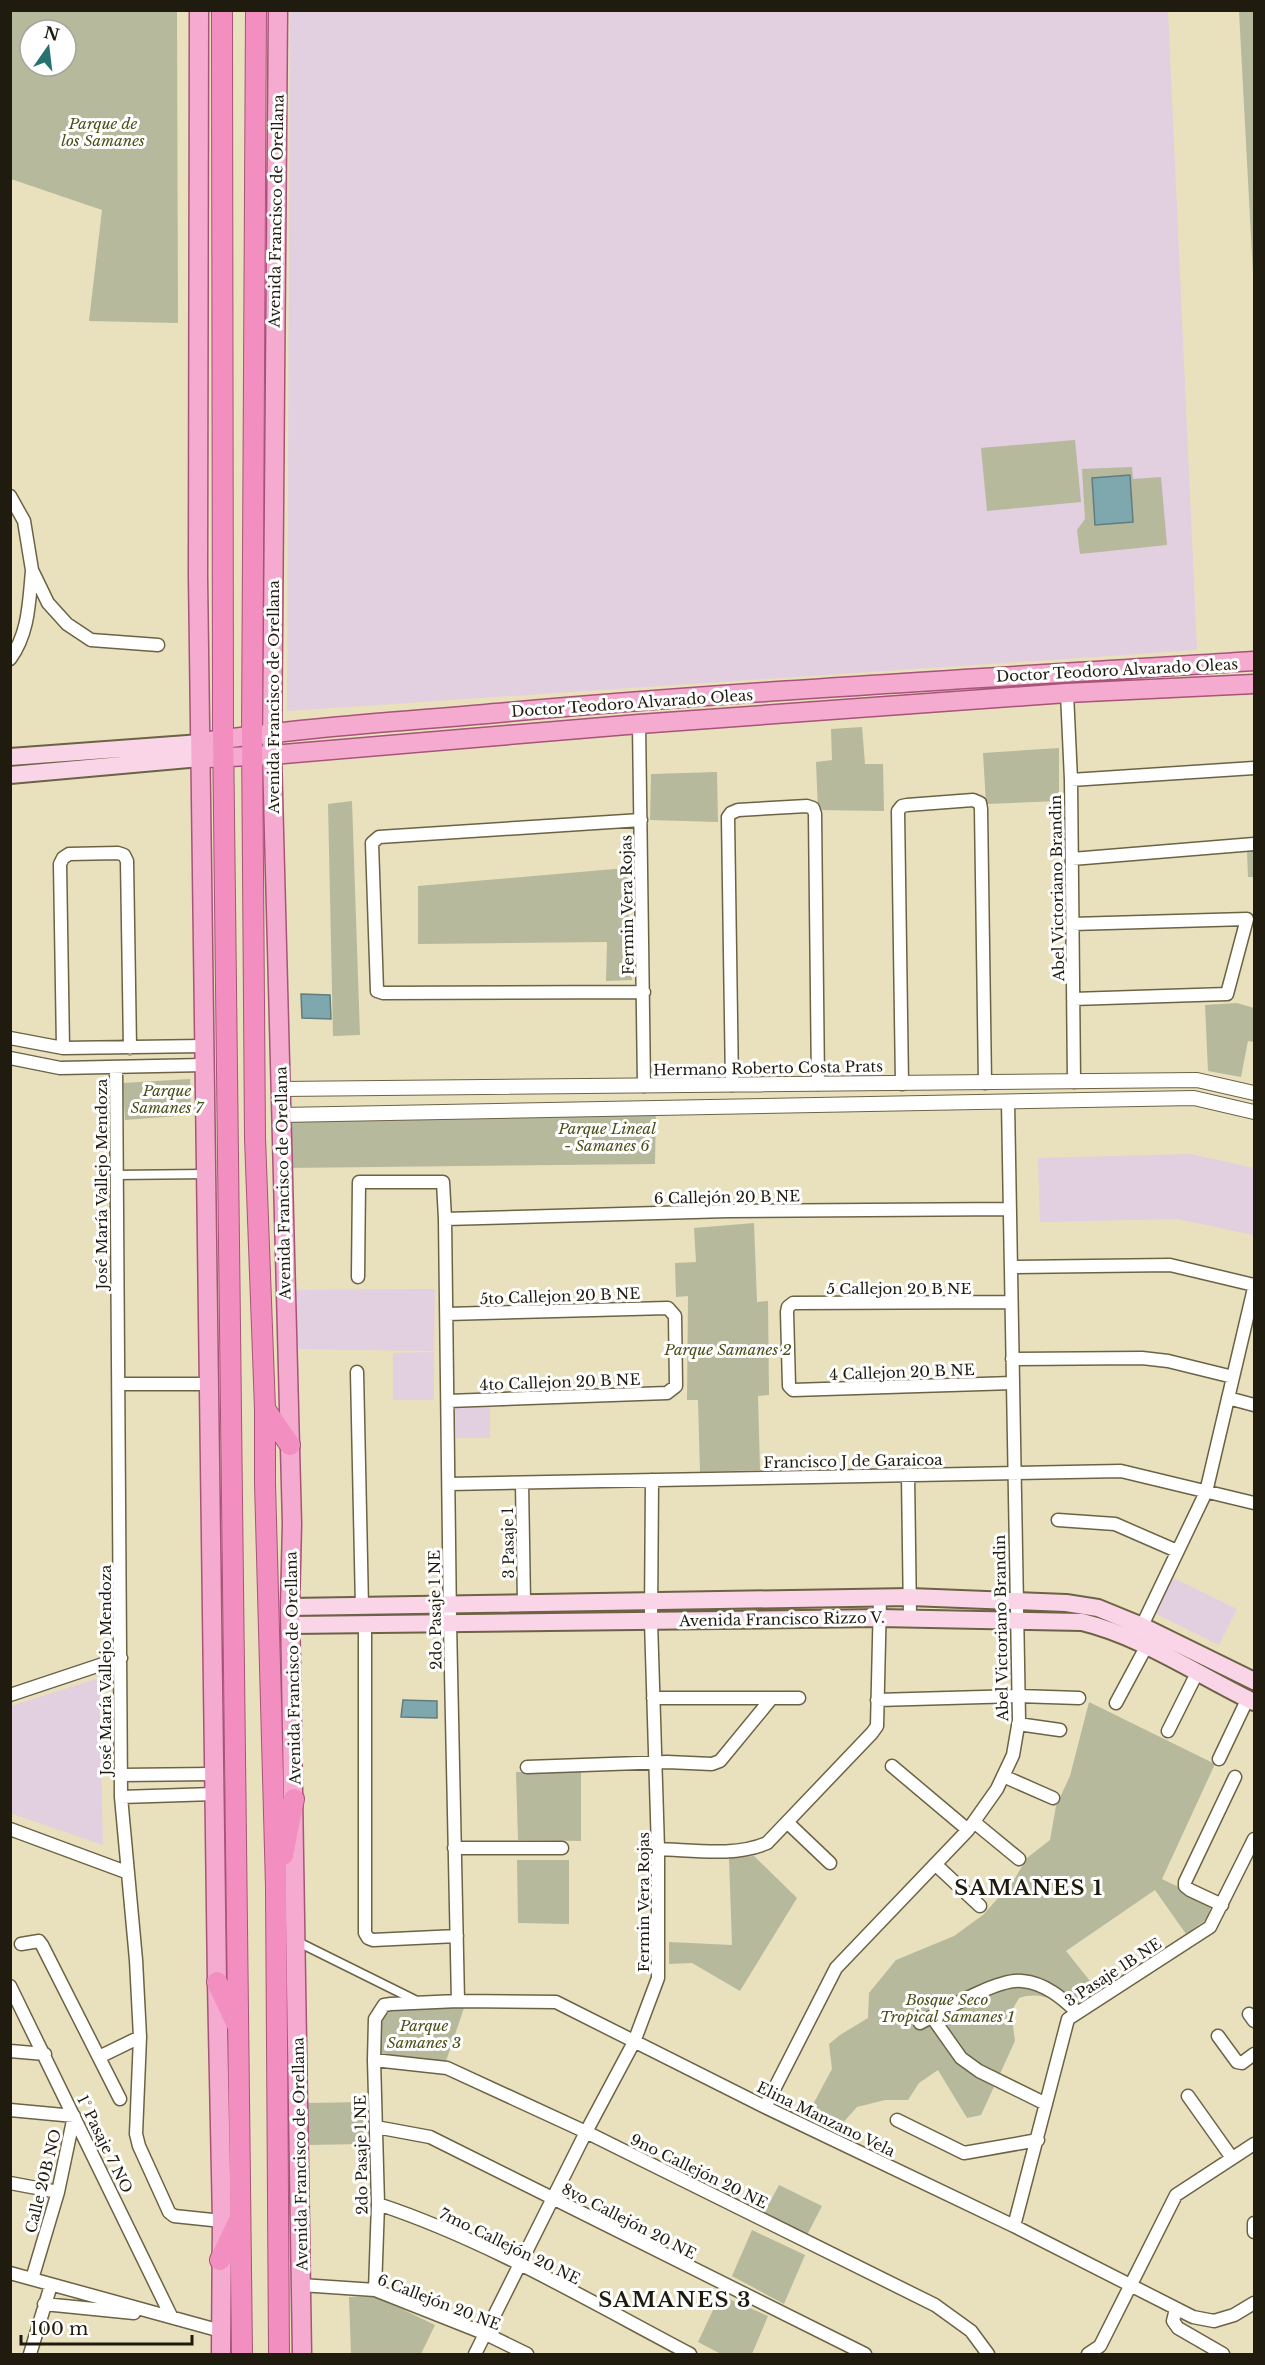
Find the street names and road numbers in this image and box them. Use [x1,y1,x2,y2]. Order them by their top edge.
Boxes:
street label: Avenida Francisco de Orellana [264,93,288,329]
street label: Avenida Francisco de Orellana [264,580,283,815]
street label: Doctor Teodoro Alvarado Oleas [995,654,1239,686]
street label: Doctor Teodoro Alvarado Oleas [510,685,754,721]
street label: Abel Victoriano Brandin [1046,794,1068,983]
street label: Fermin Vera Rojas [616,835,638,975]
street label: Hermano Roberto Costa Prats [653,1056,883,1080]
street label: Avenida Francisco de Orellana [271,1065,295,1301]
street label: José María Vallejo Mendoza [92,1078,111,1291]
street label: 6 Callejón 20 B NE [654,1186,800,1208]
street label: 5 Callejon 20 B NE [826,1279,972,1298]
street label: 5to Callejon 20 B NE [479,1284,641,1308]
street label: 4 Callejon 20 B NE [829,1360,975,1384]
street label: 4to Callejon 20 B NE [479,1370,641,1394]
street label: Francisco J de Garaicoa [763,1450,943,1472]
street label: 3 Pasaje 1 [498,1507,518,1579]
street label: Abel Victoriano Brandin [990,1534,1012,1723]
street label: Avenida Francisco de Orellana [281,1550,305,1786]
street label: 2do Pasaje 1 NE [424,1550,446,1670]
street label: José María Vallejo Mendoza [96,1564,115,1777]
street label: Avenida Francisco Rizzo V. [678,1608,885,1630]
street label: Fermin Vera Rojas [634,1832,653,1972]
street label: 3 Pasaje 1B NE [1061,1934,1165,2010]
street label: Avenida Francisco de Orellana [288,2036,312,2272]
street label: Elina Manzano Vela [754,2077,899,2161]
street label: 1° Pasaje 7 NO [73,2092,137,2196]
street label: 2do Pasaje 1 NE [350,2095,372,2215]
street label: Calle 20B NO [21,2127,65,2235]
street label: 9no Callejón 20 NE [627,2129,771,2213]
street label: 8vo Callejón 20 NE [559,2179,700,2263]
street label: 7mo Callejón 20 NE [437,2204,584,2288]
street label: 6 Callejón 20 NE [375,2270,503,2334]

